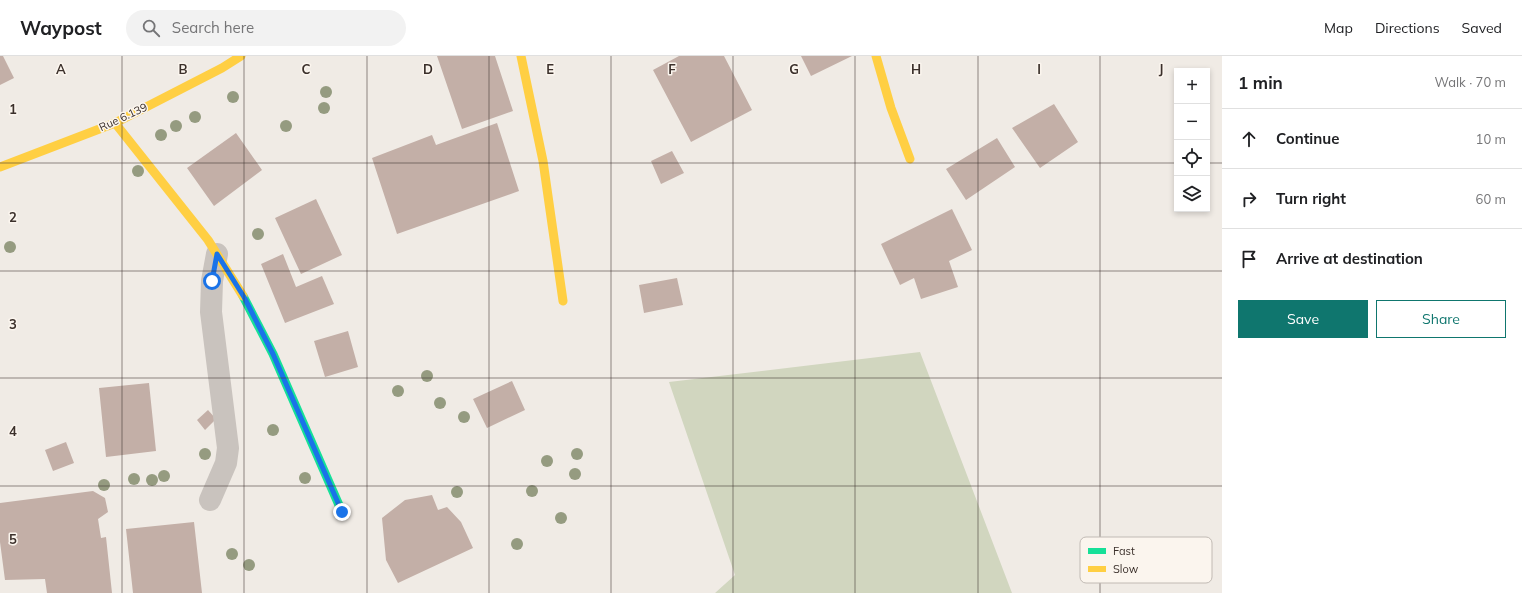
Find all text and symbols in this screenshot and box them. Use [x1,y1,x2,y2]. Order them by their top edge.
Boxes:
search box [126,10,406,46]
text: Waypost [20,16,102,40]
icon: search [140,17,162,39]
text: Search here [172,18,254,37]
text: Map [1324,19,1353,37]
text: Directions [1375,19,1440,37]
text: Saved [1462,19,1502,37]
text: A [56,61,66,77]
text: B [179,61,188,77]
text: C [302,61,311,77]
text: D [423,61,433,77]
text: E [546,61,554,77]
text: F [668,61,676,77]
text: G [789,61,799,77]
text: H [911,61,921,77]
text: I [1037,61,1041,77]
text: J [1159,61,1163,77]
map controls [1174,68,1210,212]
button: + [1174,68,1210,104]
text: 1 min [1238,72,1283,93]
text: Walk · 70 m [1435,74,1506,90]
street label: Rue 6.139 [97,100,149,134]
text: 1 [9,101,17,117]
button: − [1174,104,1210,140]
icon: ahead [1238,128,1260,150]
text: Continue [1276,129,1339,148]
text: 10 m [1476,131,1506,147]
button: locate [1174,140,1210,176]
button: layers [1174,176,1210,212]
icon: right [1238,188,1260,210]
text: Turn right [1276,189,1346,208]
text: 60 m [1476,191,1506,207]
text: 2 [9,209,17,225]
icon: arrive [1238,248,1260,270]
text: Arrive at destination [1276,249,1423,268]
route start [203,272,221,290]
button: Save [1238,300,1368,338]
button: Share [1376,300,1506,338]
text: 3 [9,316,17,332]
text: 4 [9,423,17,439]
route end [333,503,351,521]
text: 5 [9,531,17,547]
legend [1080,537,1212,583]
text: Fast [1113,544,1135,558]
text: Slow [1113,562,1139,576]

